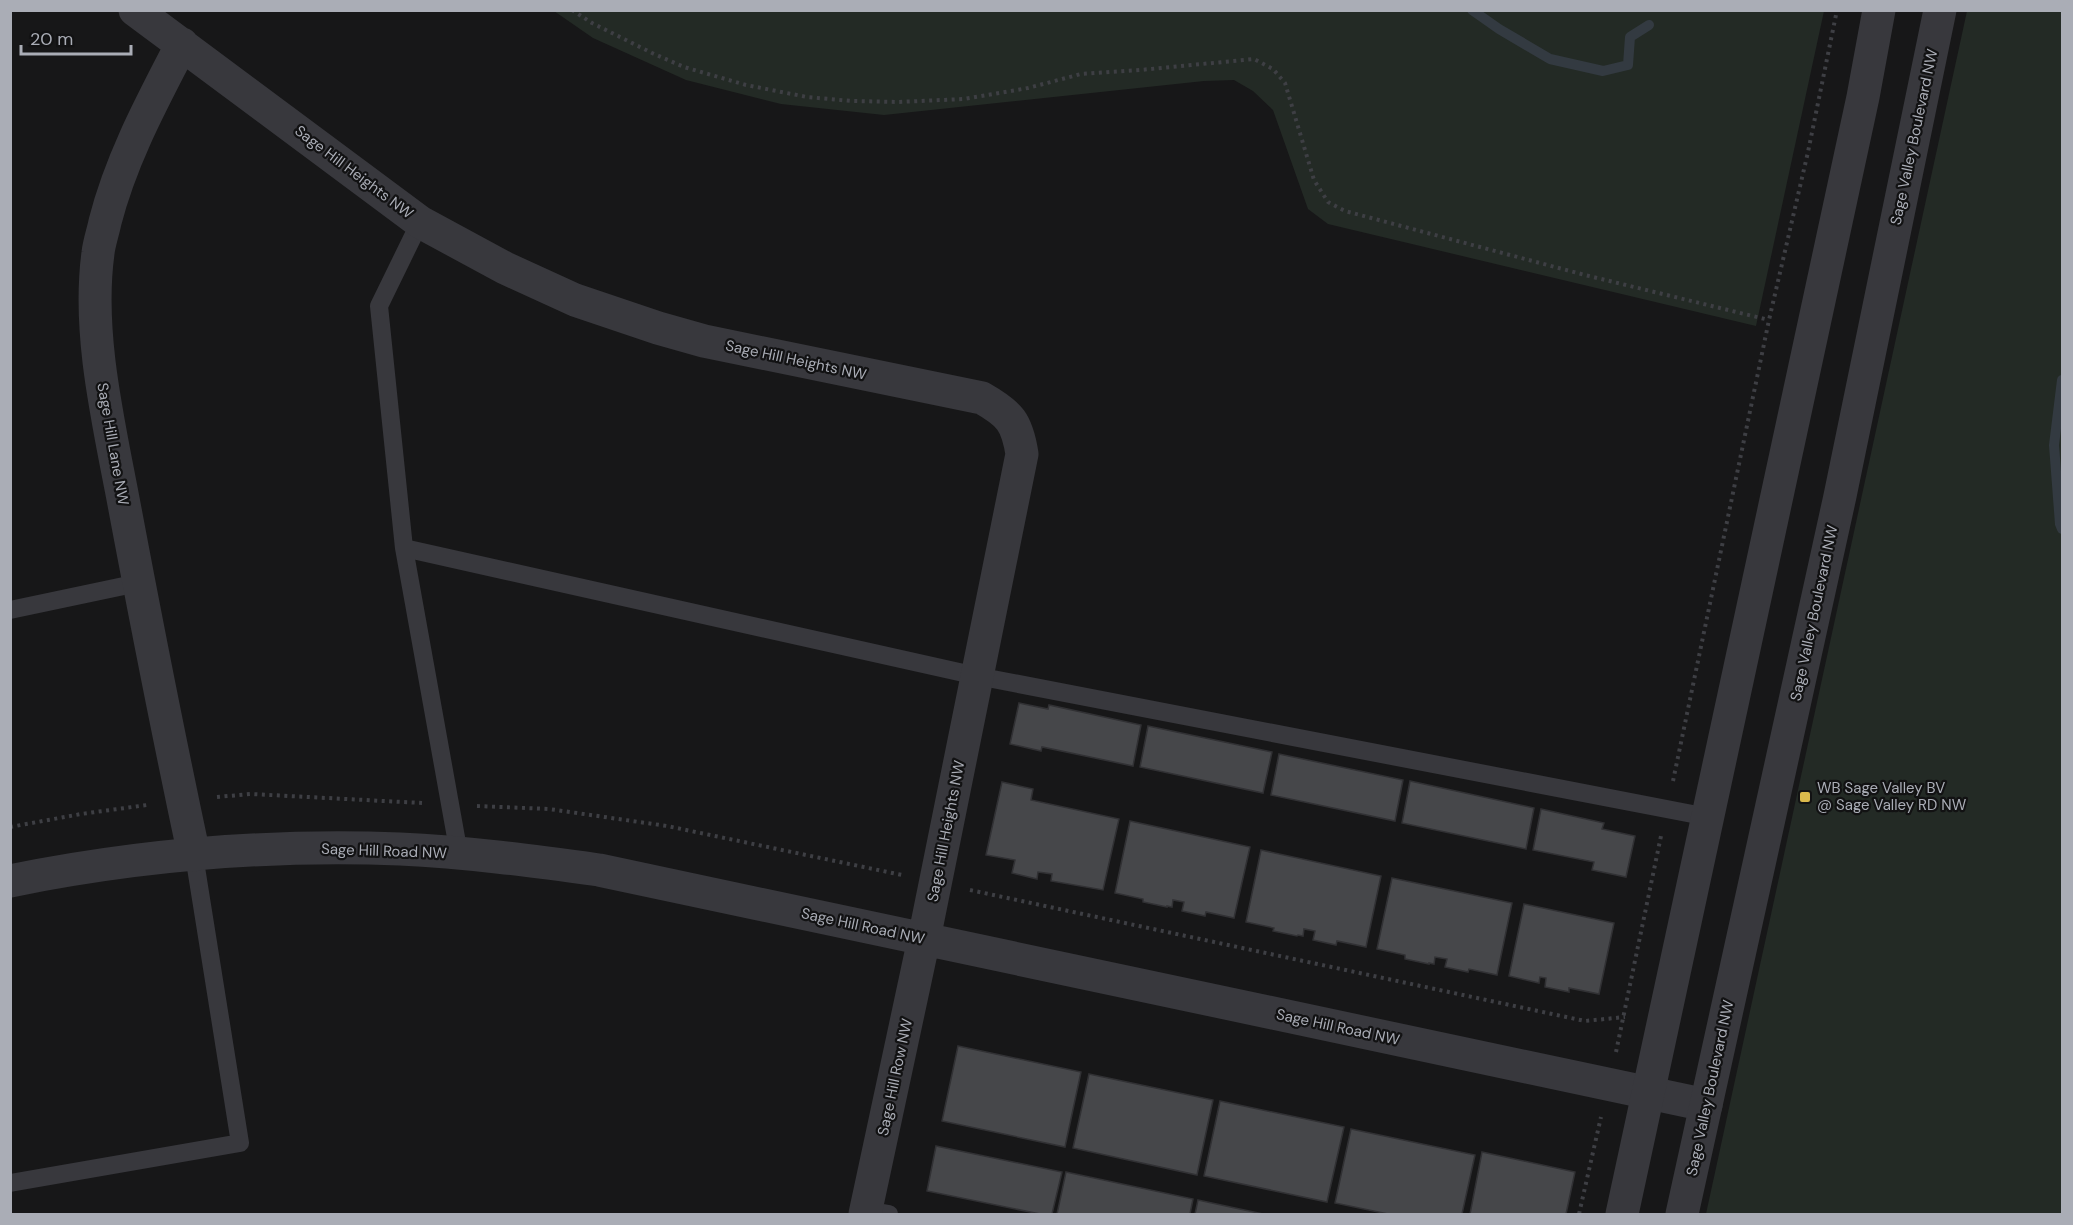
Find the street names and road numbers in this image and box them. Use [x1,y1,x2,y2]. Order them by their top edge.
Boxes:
street label: Sage Valley Boulevard NW [1886,47,1943,227]
street label: Sage Hill Heights NW [291,121,418,223]
street label: Sage Hill Heights NW [724,335,869,385]
street label: Sage Hill Lane NW [92,381,134,507]
street label: Sage Valley Boulevard NW [1786,523,1843,703]
street label: Sage Hill Heights NW [922,758,970,903]
street label: Sage Hill Road NW [321,839,448,863]
street label: Sage Hill Road NW [799,903,927,949]
street label: Sage Valley Boulevard NW [1682,998,1739,1178]
street label: Sage Hill Road NW [1274,1004,1402,1050]
street label: Sage Hill Row NW [873,1016,917,1137]

